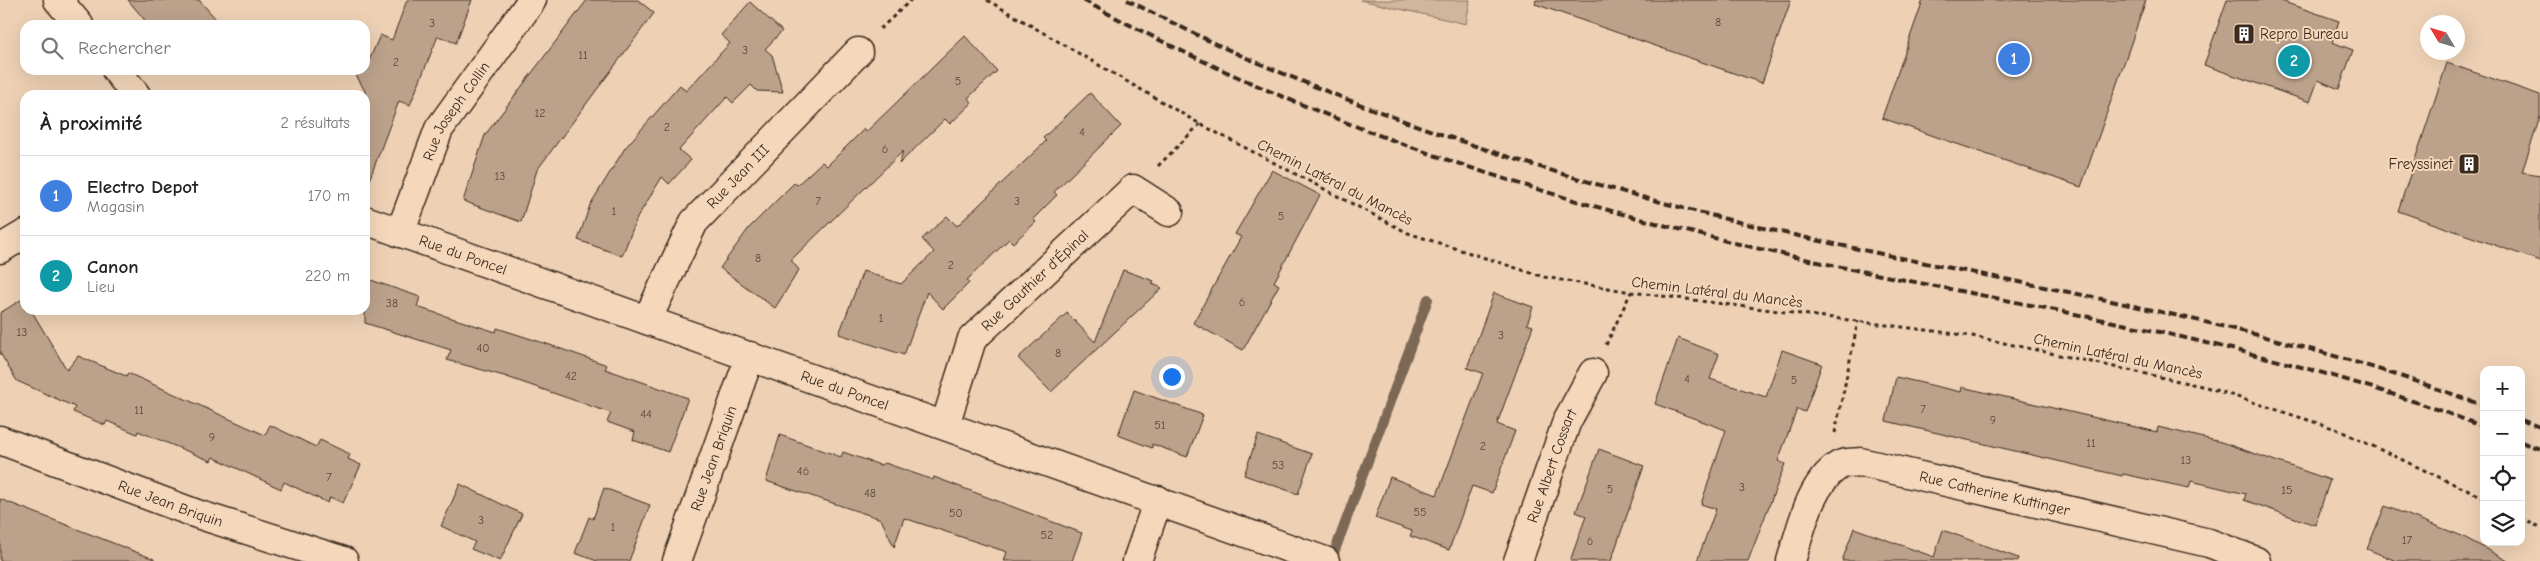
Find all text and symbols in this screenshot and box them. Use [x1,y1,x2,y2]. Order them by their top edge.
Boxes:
house number: 8 [1715,15,1721,29]
north arrow [2420,15,2465,60]
house number: 3 [429,16,435,30]
search box [20,20,370,75]
building icon: Repro Bureau [2232,22,2256,46]
place label: Repro Bureau [2260,25,2348,43]
icon: search [38,34,66,62]
text: Rechercher [78,37,171,59]
pin: 1 [1998,40,2030,78]
pin: 2 [2278,42,2310,80]
house number: 3 [742,43,748,57]
house number: 11 [578,48,588,62]
house number: 2 [393,55,399,69]
street label: Rue Joseph Collin [419,58,494,163]
house number: 5 [955,74,961,88]
house number: 12 [534,106,546,120]
text: À proximité [40,111,142,135]
text: 2 résultats [280,114,350,132]
house number: 2 [664,120,670,134]
house number: 4 [1079,125,1085,139]
street label: Chemin Latéral du Mancès [1254,135,1416,229]
street label: Rue Jean III [703,141,773,212]
house number: 6 [882,142,888,156]
building icon: Freyssinet [2457,152,2481,176]
place label: Freyssinet [2388,155,2454,173]
house number: 13 [495,169,505,183]
text: Electro Depot [87,176,198,198]
text: 1 [53,187,59,205]
text: 170 m [308,187,350,205]
house number: 7 [815,194,821,208]
house number: 3 [1014,194,1020,208]
text: Magasin [87,198,145,216]
house number: 1 [612,204,617,218]
house number: 5 [1278,209,1284,223]
street label: Rue Gauthier d'Épinal [977,226,1092,335]
street label: Rue du Poncel [417,231,509,279]
house number: 8 [755,251,761,265]
text: Canon [87,256,139,278]
house number: 2 [948,258,954,272]
text: 2 [52,267,60,285]
text: 220 m [305,267,350,285]
street label: Chemin Latéral du Mancès [1630,273,1804,311]
text: Lieu [87,278,115,296]
house number: 6 [1239,295,1245,309]
house number: 38 [386,296,398,310]
house number: 1 [879,311,884,325]
house number: 13 [17,325,27,339]
house number: 3 [1498,328,1504,342]
street label: Chemin Latéral du Mancès [2032,329,2204,383]
house number: 40 [476,341,490,355]
house number: 8 [1055,346,1061,360]
your location [1159,364,1185,390]
map controls [2480,366,2525,546]
button: + [2480,366,2525,411]
street label: Rue du Poncel [798,367,891,414]
house number: 42 [565,369,577,383]
house number: 4 [1684,372,1690,386]
house number: 5 [1791,373,1797,387]
house number: 7 [1920,402,1926,416]
house number: 11 [134,403,144,417]
street label: Rue Jean Briquin [687,403,741,513]
street label: Rue Albert Cossart [1523,405,1581,525]
house number: 44 [640,407,652,421]
button: − [2480,411,2525,456]
house number: 9 [1990,413,1996,427]
house number: 51 [1154,418,1166,432]
house number: 9 [209,430,215,444]
house number: 11 [2086,436,2096,450]
house number: 2 [1480,439,1486,453]
house number: 13 [2181,453,2191,467]
button: locate [2480,456,2525,501]
house number: 53 [1272,458,1284,472]
house number: 46 [797,464,809,478]
street label: Rue Catherine Kuttinger [1918,467,2072,519]
house number: 7 [326,470,332,484]
street label: Rue Jean Briquin [116,476,225,531]
house number: 3 [1739,480,1745,494]
house number: 5 [1607,482,1613,496]
house number: 15 [2281,483,2293,497]
house number: 48 [864,486,876,500]
button: layers [2480,501,2525,546]
house number: 55 [1413,505,1427,519]
house number: 50 [949,506,963,520]
house number: 3 [478,513,484,527]
house number: 1 [611,520,616,534]
house number: 52 [1041,528,1053,542]
house number: 17 [2402,533,2413,547]
house number: 6 [1587,534,1593,548]

